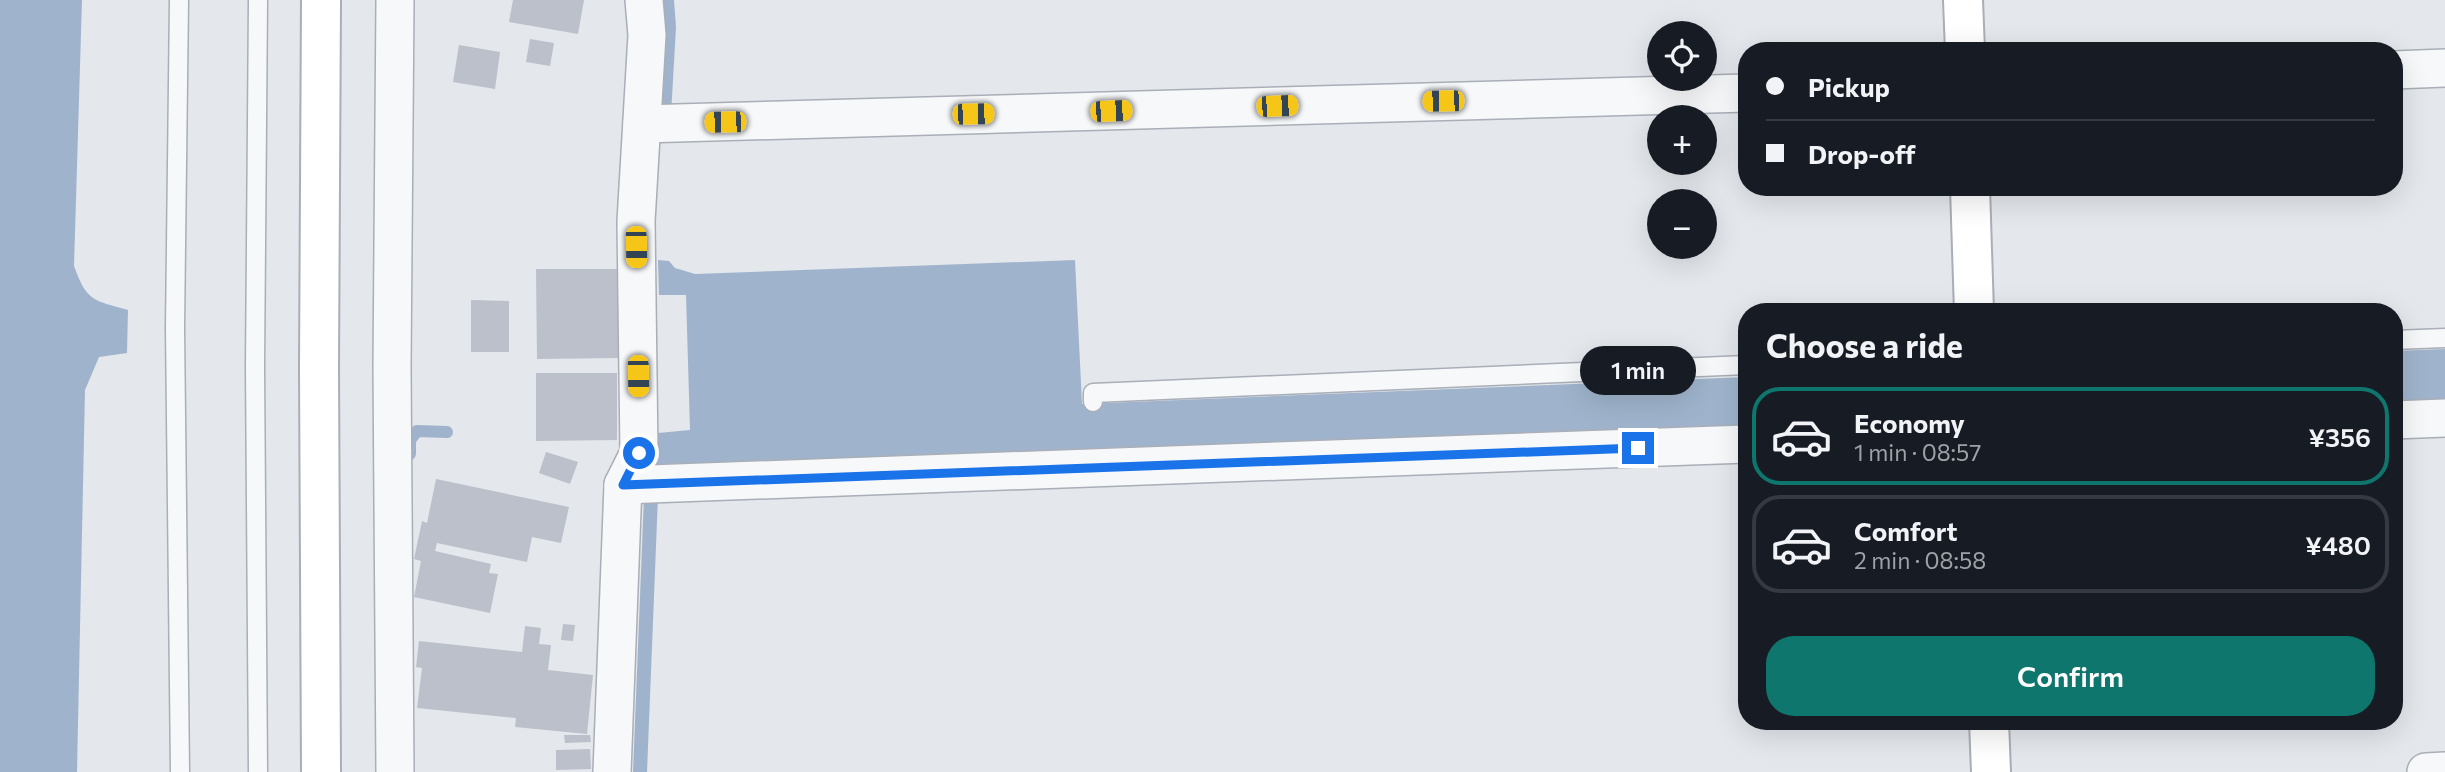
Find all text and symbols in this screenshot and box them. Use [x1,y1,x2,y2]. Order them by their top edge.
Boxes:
map controls [1647,21,1717,259]
button: locate [1647,21,1717,91]
text: Pickup [1808,71,1890,102]
car [1422,90,1465,112]
car [1256,95,1299,117]
car [1090,100,1133,122]
car [952,103,995,125]
button: + [1647,105,1717,175]
car [704,111,747,133]
text: Drop-off [1808,138,1915,169]
button: − [1647,189,1717,259]
car [626,226,647,268]
text: Choose a ride [1766,325,1963,365]
callout: 1 min [1580,346,1696,396]
car [628,355,649,397]
text: 1 min [1611,356,1665,384]
icon: car [1770,405,1833,468]
text: Economy [1854,407,1965,438]
text: ¥356 [2308,421,2371,452]
route end [1622,432,1654,464]
route start [623,437,655,469]
text: 1 min · 08:57 [1854,438,1981,466]
icon: car [1770,513,1833,576]
text: Comfort [1854,515,1957,546]
text: ¥480 [2305,529,2371,560]
text: 2 min · 08:58 [1854,546,1986,574]
button: Confirm [1766,636,2375,716]

